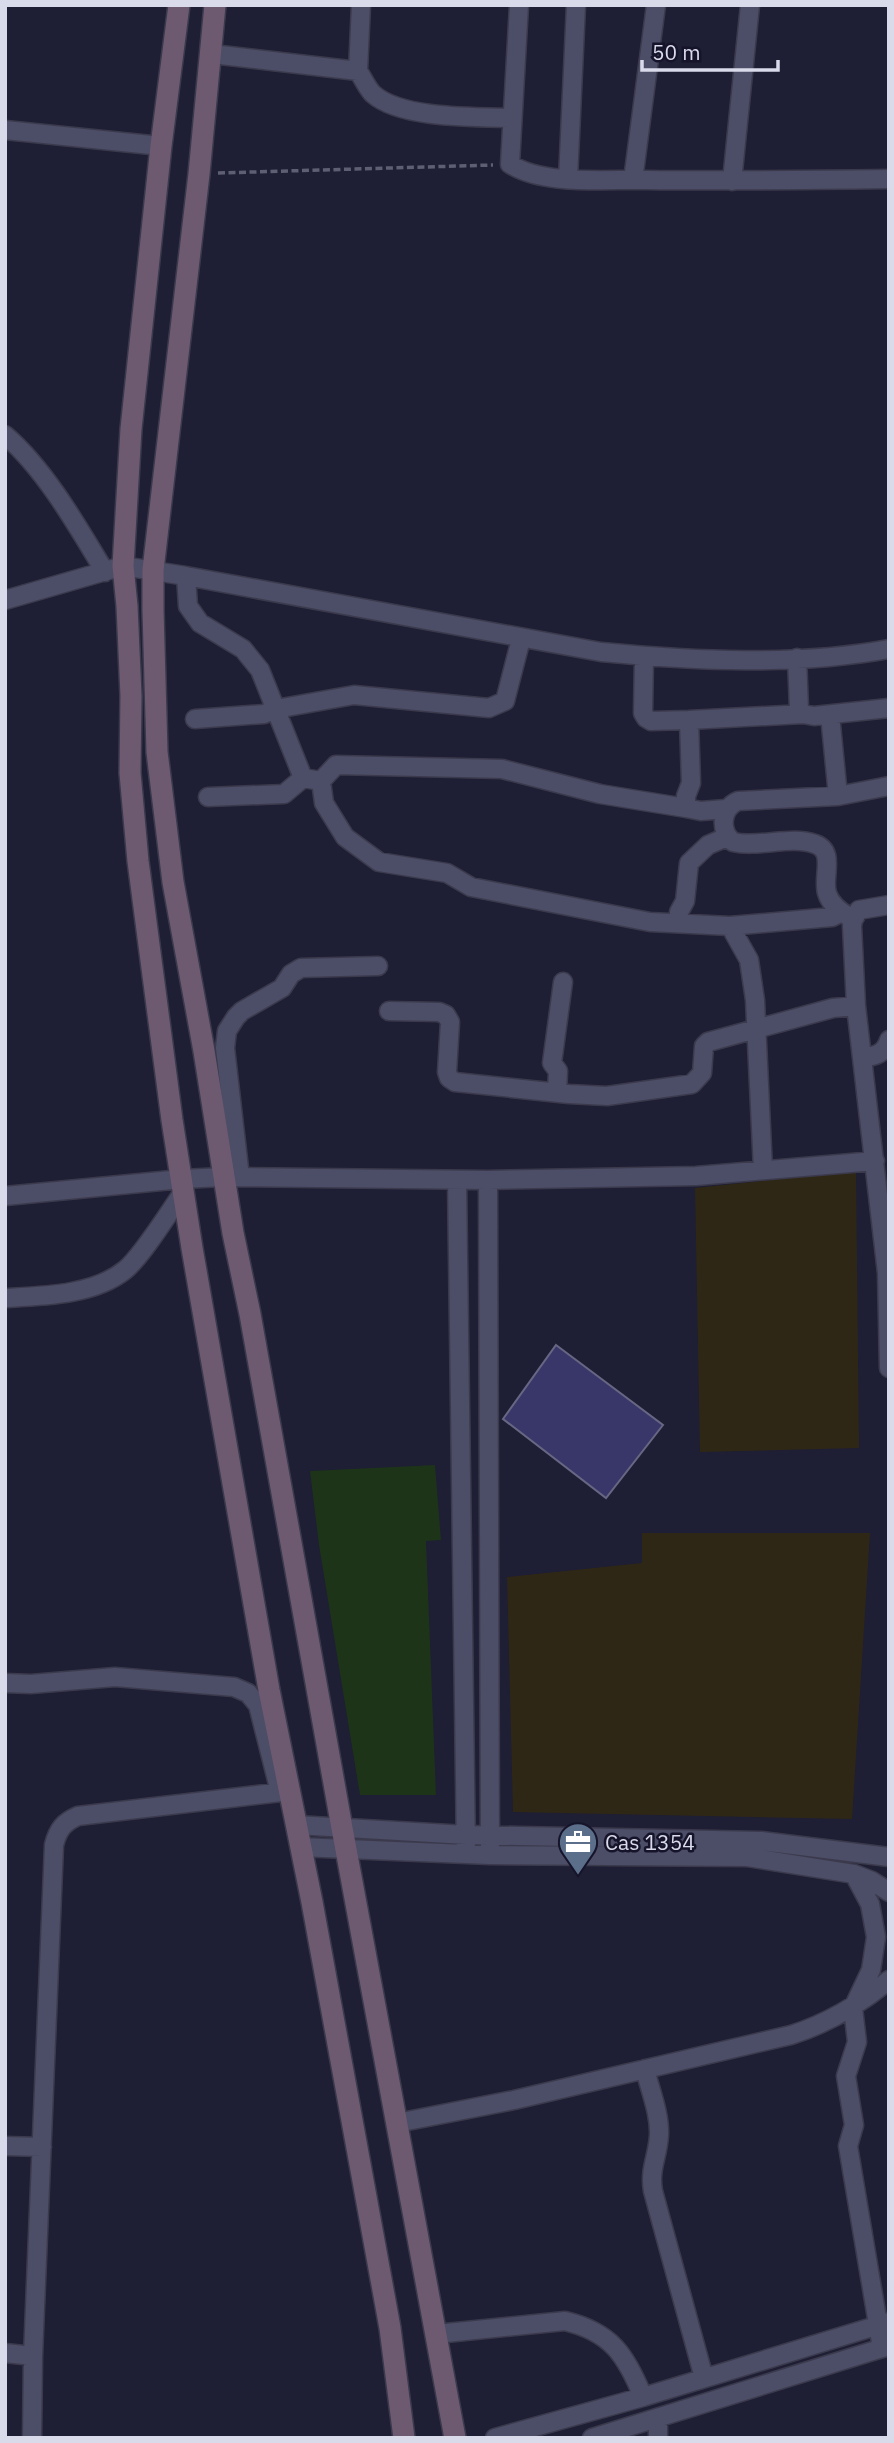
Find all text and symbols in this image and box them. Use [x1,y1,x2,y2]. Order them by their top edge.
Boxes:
scale bar [642,28,778,72]
text: 50 m [652,38,701,66]
office icon: Cas 1354 [557,1821,599,1876]
place label: Cas 1354 [605,1828,695,1856]

